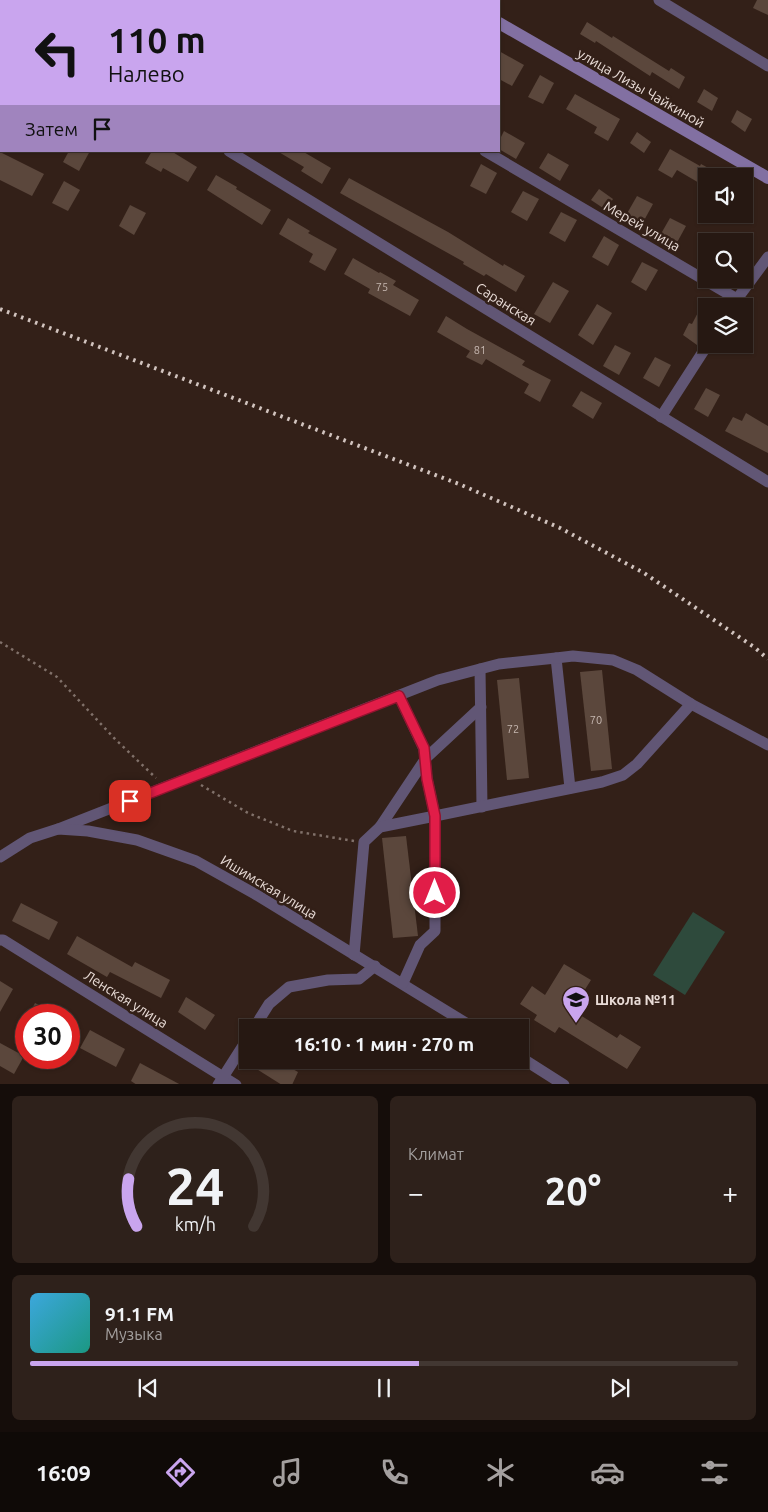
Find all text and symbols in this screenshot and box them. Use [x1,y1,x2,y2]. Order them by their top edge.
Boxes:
icon: left [25,20,90,85]
text: 110 m [108,20,206,60]
street label: улица Лизы Чайкиной [575,45,707,131]
text: Налево [108,61,185,86]
icon: arrive [88,115,116,143]
text: Затем [25,118,78,140]
map controls [698,168,753,353]
button: sound [698,168,753,223]
street label: Мерей улица [601,198,683,254]
button: search [698,233,753,288]
street label: Саранская [473,279,539,329]
house number: 75 [376,281,388,293]
button: layers [698,298,753,353]
house number: 81 [474,344,486,356]
house number: 70 [590,714,602,726]
house number: 72 [507,723,519,735]
pin [109,780,151,822]
icon: arrive [116,787,144,815]
street label: Ишимская улица [218,852,320,922]
position arrow [408,866,460,918]
street label: Ленская улица [81,967,171,1031]
school or university icon: Школа №11 [561,985,591,1024]
place label: Школа №11 [595,992,676,1008]
speed limit sign: 30 [15,1004,80,1069]
text: 16:10 · 1 мин · 270 m [294,1033,474,1055]
text: Климат [408,1145,464,1163]
text: 24 [166,1157,224,1215]
text: 20° [545,1170,601,1212]
text: − [408,1177,424,1208]
text: + [722,1177,738,1208]
text: km/h [174,1214,216,1234]
text: 91.1 FM [105,1303,174,1325]
text: Музыка [105,1325,163,1343]
icon: previous [134,1374,162,1402]
icon: pause [370,1374,398,1402]
icon: next [606,1374,634,1402]
icon: directions [163,1455,198,1490]
icon: music [270,1455,305,1490]
icon: phone [377,1455,412,1490]
icon: climate [483,1455,518,1490]
icon: car [590,1455,625,1490]
icon: filters [697,1455,732,1490]
text: 16:09 [36,1460,91,1485]

